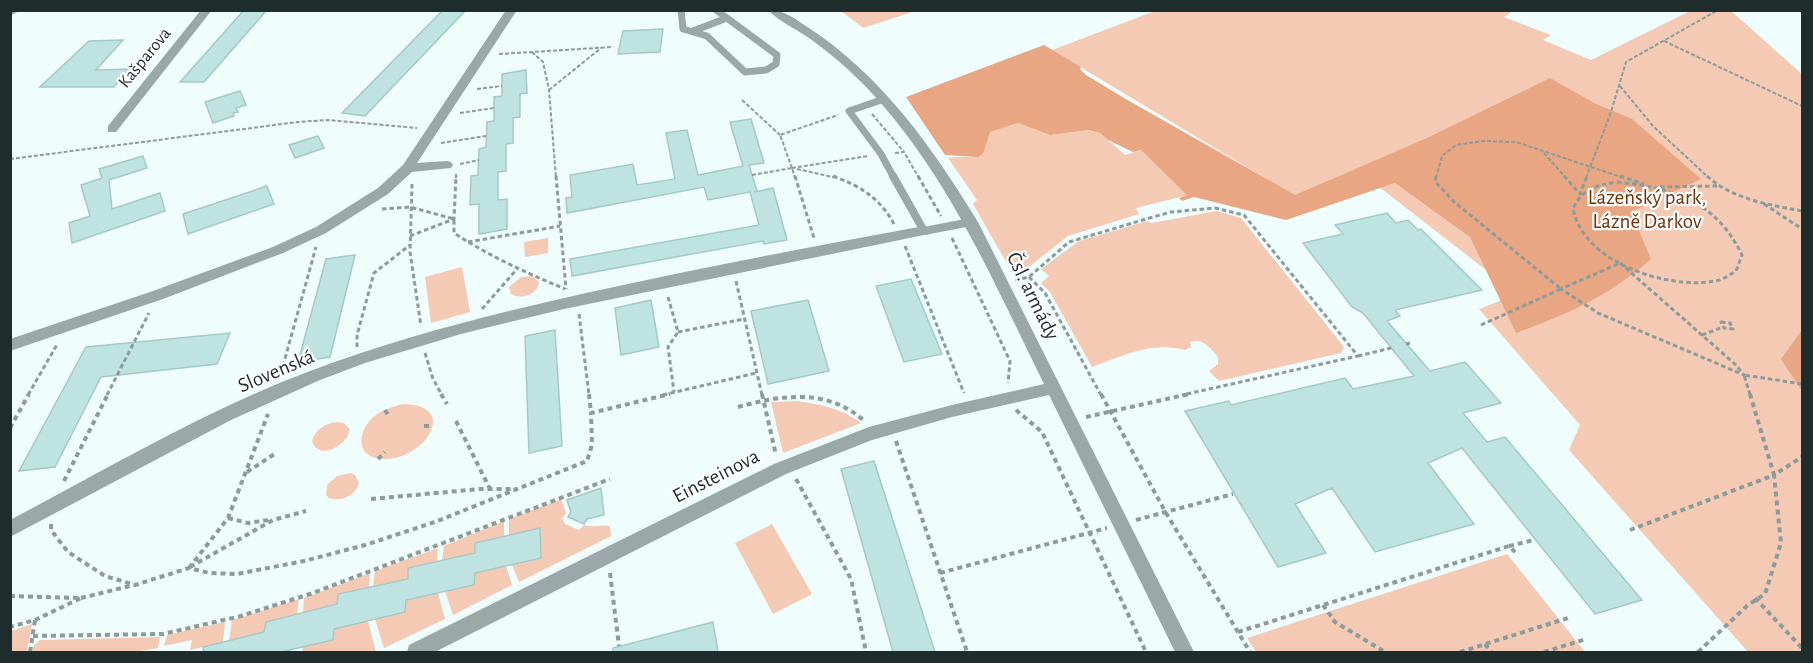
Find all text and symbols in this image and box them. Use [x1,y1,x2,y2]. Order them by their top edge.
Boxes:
street label: Kašparova [115,24,175,92]
park label: Lázeňský park, Lázně Darkov [1588,187,1706,232]
street label: Čsl. armády [1003,248,1065,343]
street label: Slovenská [235,345,317,396]
street label: Einsteinova [669,445,763,507]

